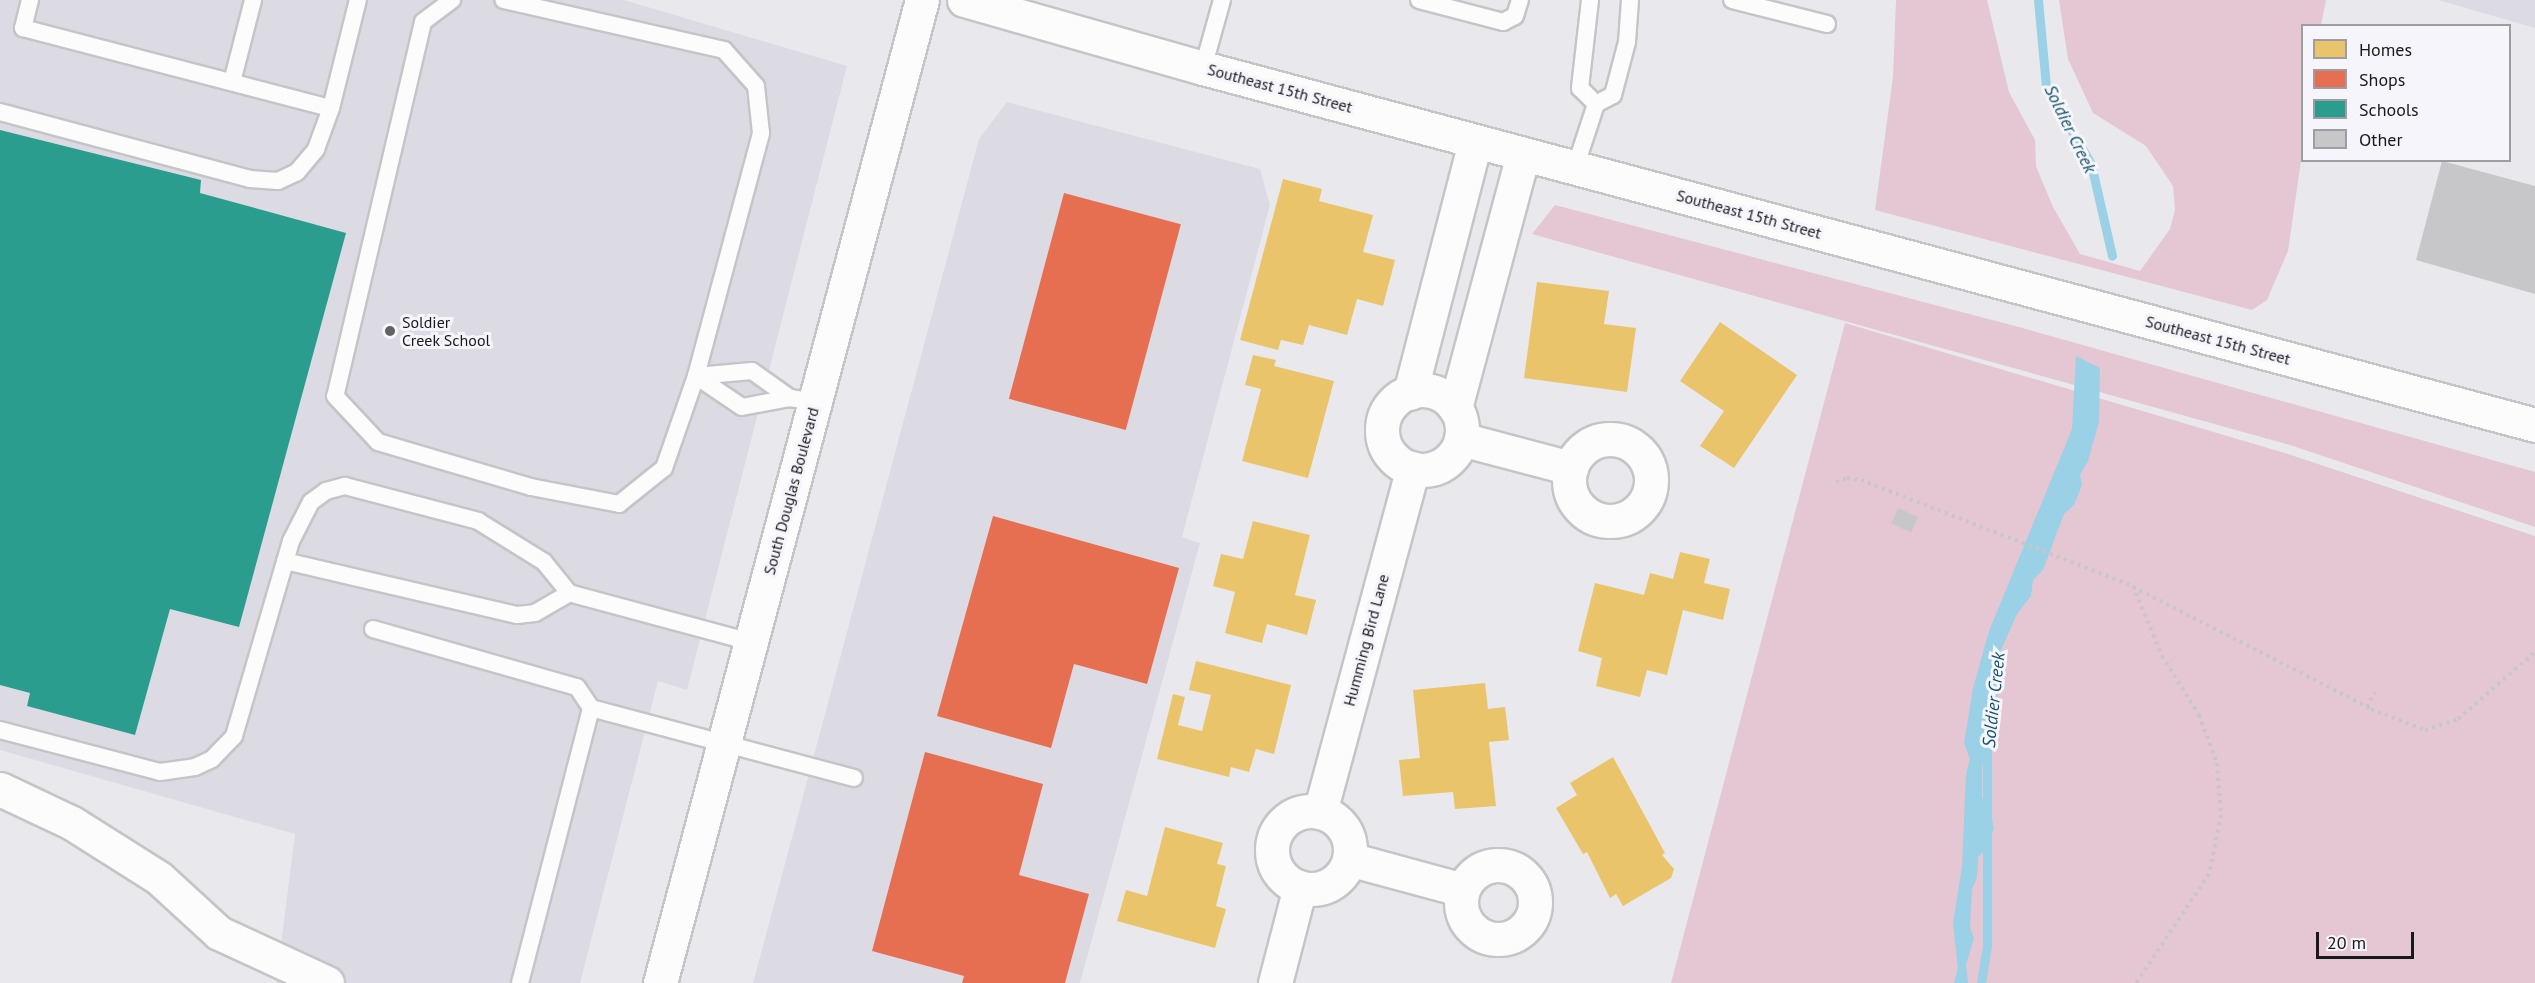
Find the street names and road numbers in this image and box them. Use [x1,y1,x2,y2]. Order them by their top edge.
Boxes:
street label: Southeast 15th Street [1205,59,1355,117]
street label: Southeast 15th Street [1674,185,1824,243]
street label: Southeast 15th Street [2143,311,2293,369]
street label: South Douglas Boulevard [759,405,823,577]
street label: Humming Bird Lane [1339,572,1393,708]

